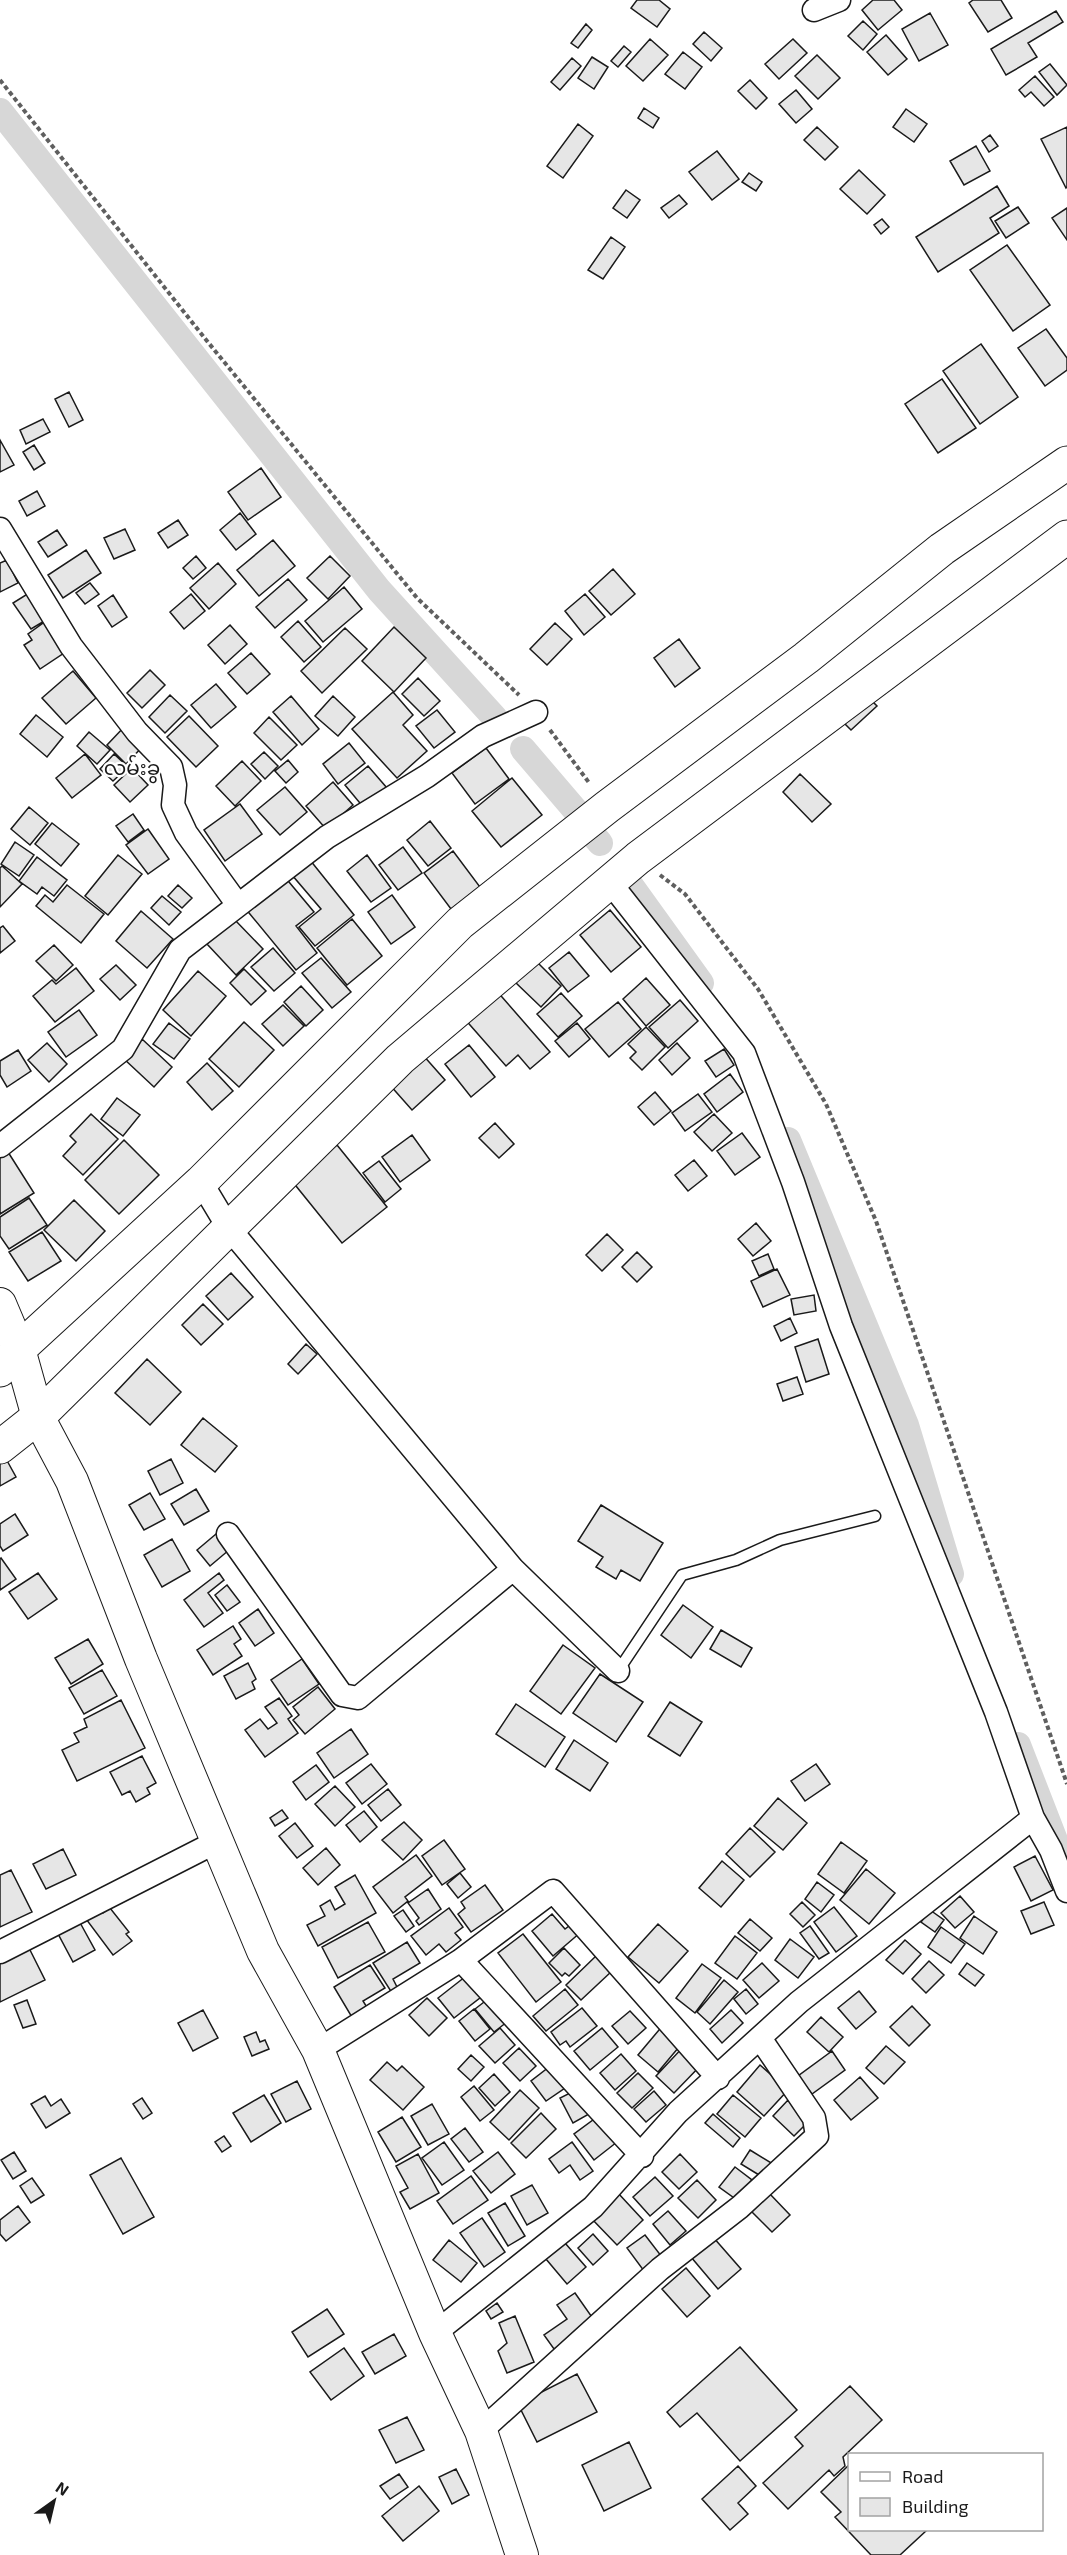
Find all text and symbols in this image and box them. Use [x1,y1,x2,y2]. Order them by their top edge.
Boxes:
district label: လမ်းခွ [104,754,160,784]
legend [848,2453,1043,2531]
text: Road [902,2465,943,2487]
north arrow [24,2471,84,2531]
text: N [53,2477,73,2499]
text: Building [902,2495,969,2517]

